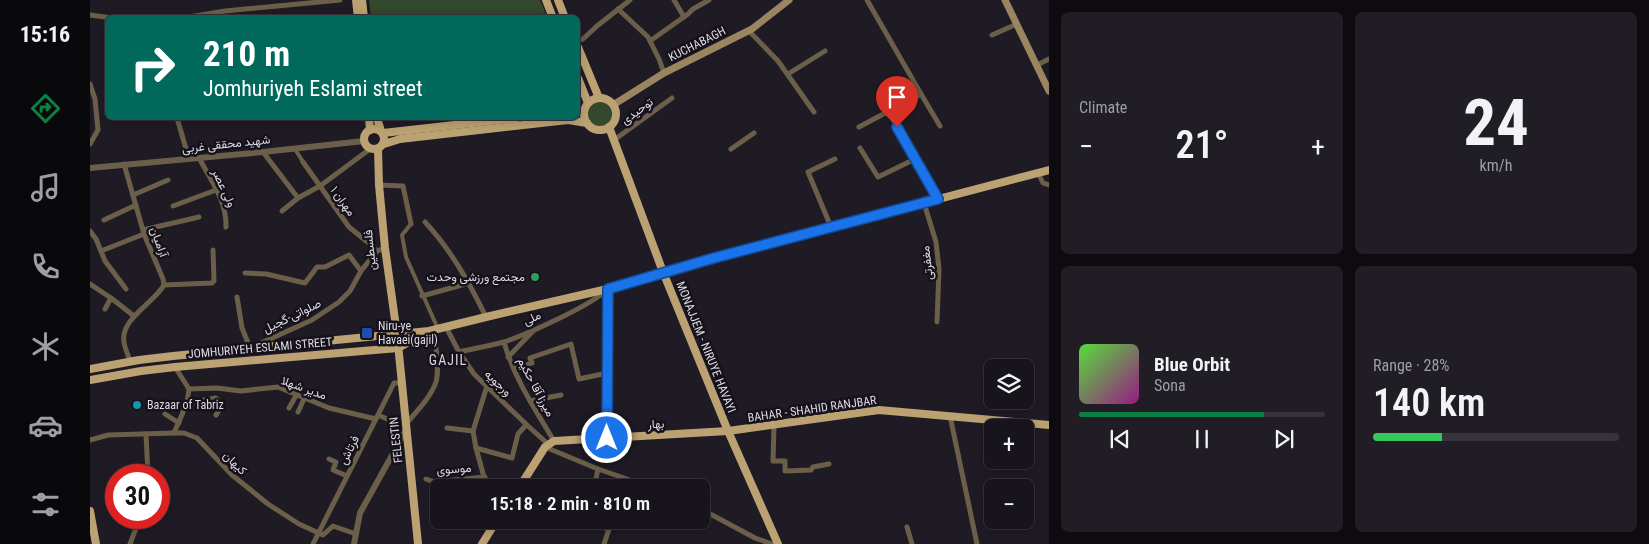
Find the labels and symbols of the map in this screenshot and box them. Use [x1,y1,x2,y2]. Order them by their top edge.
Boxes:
street label: KUCHABAGH [666,24,728,64]
pin [876,76,918,127]
street label: توحیدی [618,94,657,128]
street label: شهید محققی غربی [181,132,271,157]
street label: ولی عصر [208,166,239,210]
street label: مهران ۱ [327,183,358,219]
street label: آرامیان [146,225,171,260]
street label: فلسطین [361,229,380,271]
street label: مغفرتی [918,245,937,281]
place label: مجتمع ورزشی وحدت [427,270,525,286]
marker: مجتمع ورزشی وحدت [529,271,541,283]
street label: MONAJJEM - NIRUYE HAVAYI [673,279,739,415]
street label: صلواتی-گجیل [261,296,324,337]
street label: ملی [521,308,544,329]
place label: Niru-ye Havaei(gajil) [378,319,438,347]
marker: Niru-ye Havaei(gajil) [360,326,374,340]
street label: JOMHURIYEH ESLAMI STREET [187,335,333,361]
district label: GAJIL [429,352,467,368]
street label: میرزا آقا حکیم [514,355,557,420]
street label: ورجویه [481,367,514,400]
street label: مدیر شهلا [279,373,328,404]
street label: BAHAR - SHAHID RANJBAR [747,393,878,425]
place label: Bazaar of Tabriz [147,398,224,412]
marker: Bazaar of Tabriz [131,399,143,411]
position arrow [580,411,632,463]
street label: FELESTIN [387,416,405,464]
street label: بهار [646,417,665,432]
street label: فرتاش [336,433,363,467]
street label: کیهان [220,448,250,478]
street label: موسوی [436,461,472,478]
speed limit sign: 30 [105,464,170,529]

